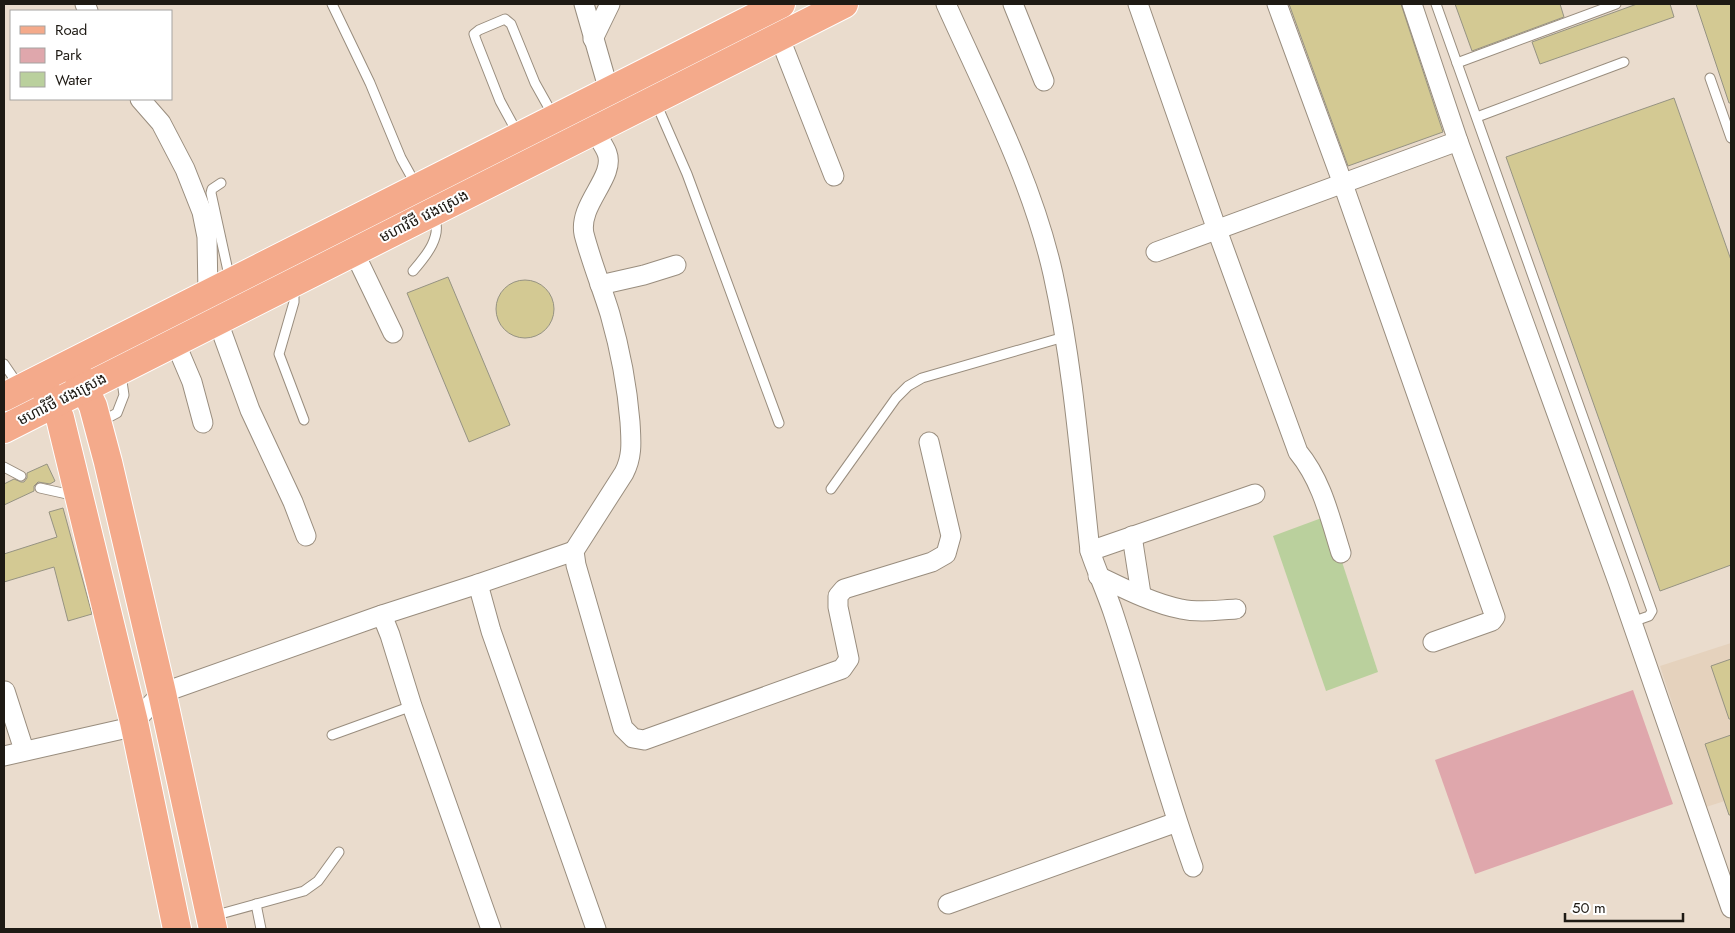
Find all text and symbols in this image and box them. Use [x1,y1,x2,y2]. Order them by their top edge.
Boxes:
legend [10,10,172,100]
text: Road [55,19,87,41]
text: Park [55,44,82,66]
text: Water [55,69,93,91]
street label: មហាវិថី វេងស្រេង [376,184,472,248]
street label: មហាវិថី វេងស្រេង [14,367,110,431]
scale bar [1565,890,1682,922]
text: 50 m [1572,897,1606,919]

